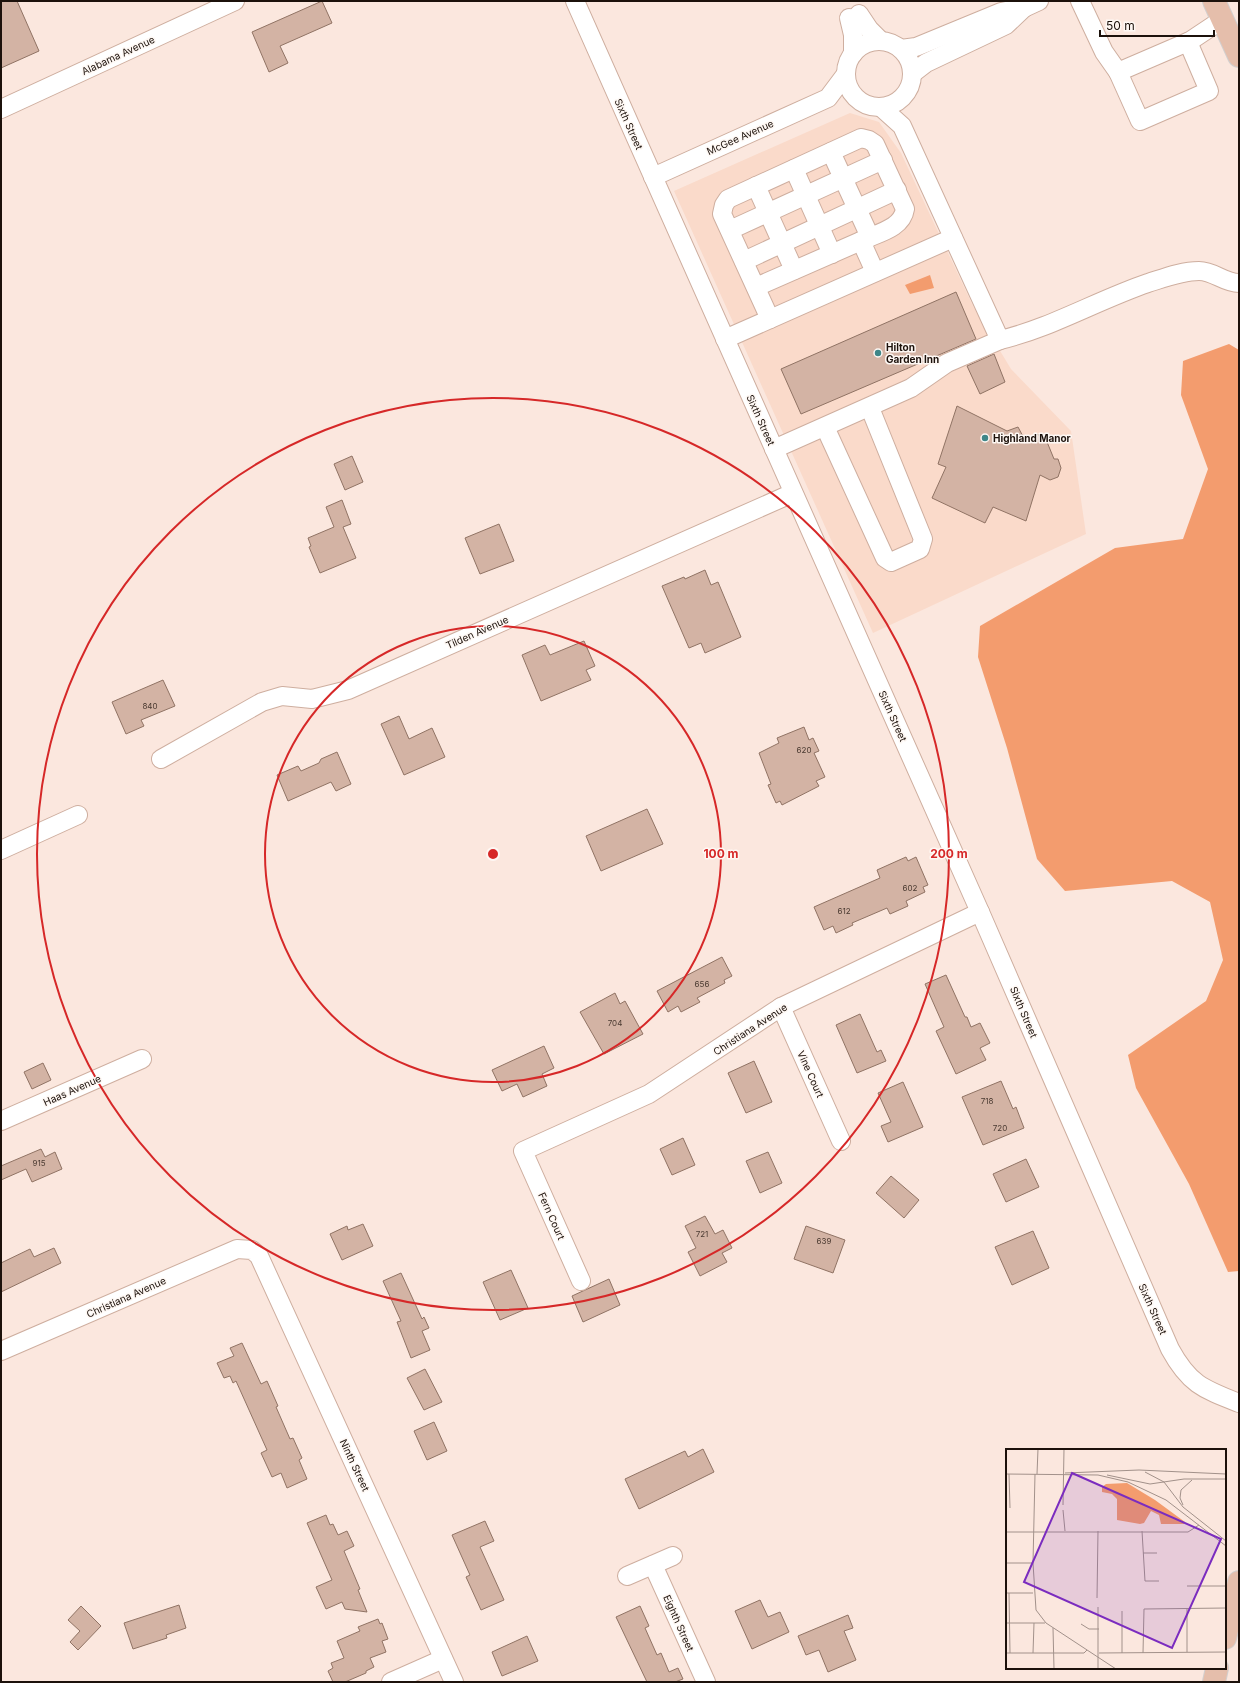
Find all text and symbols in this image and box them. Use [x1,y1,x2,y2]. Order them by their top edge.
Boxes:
scale bar [1100,12,1214,38]
text: 50 m [1106,18,1135,33]
street label: Alabama Avenue [80,33,157,77]
street label: Sixth Street [612,97,646,152]
street label: McGee Avenue [705,117,775,157]
place label: Hilton Garden Inn [886,341,939,365]
marker: Hilton Garden Inn [873,348,883,358]
street label: Sixth Street [744,393,778,448]
place label: Highland Manor [993,432,1071,445]
marker: Highland Manor [980,433,990,443]
street label: Tilden Avenue [444,613,510,651]
street label: Sixth Street [876,689,910,744]
house number: 840 [142,701,158,711]
house number: 620 [797,745,811,755]
text: 100 m [703,846,739,861]
text: 200 m [930,846,968,861]
centre of rings [486,847,500,861]
house number: 602 [903,883,918,893]
house number: 612 [837,906,851,916]
house number: 656 [695,979,709,989]
street label: Sixth Street [1008,984,1040,1040]
street label: Christiana Avenue [711,1001,789,1057]
house number: 704 [608,1018,622,1028]
street label: Vine Court [795,1049,827,1100]
street label: Haas Avenue [41,1072,103,1108]
house number: 718 [981,1096,993,1106]
house number: 720 [993,1123,1007,1133]
house number: 915 [32,1158,46,1168]
street label: Fern Court [536,1191,568,1242]
house number: 721 [696,1229,708,1239]
house number: 639 [817,1236,831,1246]
street label: Christiana Avenue [84,1274,168,1320]
street label: Sixth Street [1136,1282,1170,1337]
street label: Ninth Street [338,1437,373,1494]
inset map [1006,1449,1226,1669]
street label: Eighth Street [661,1593,697,1654]

